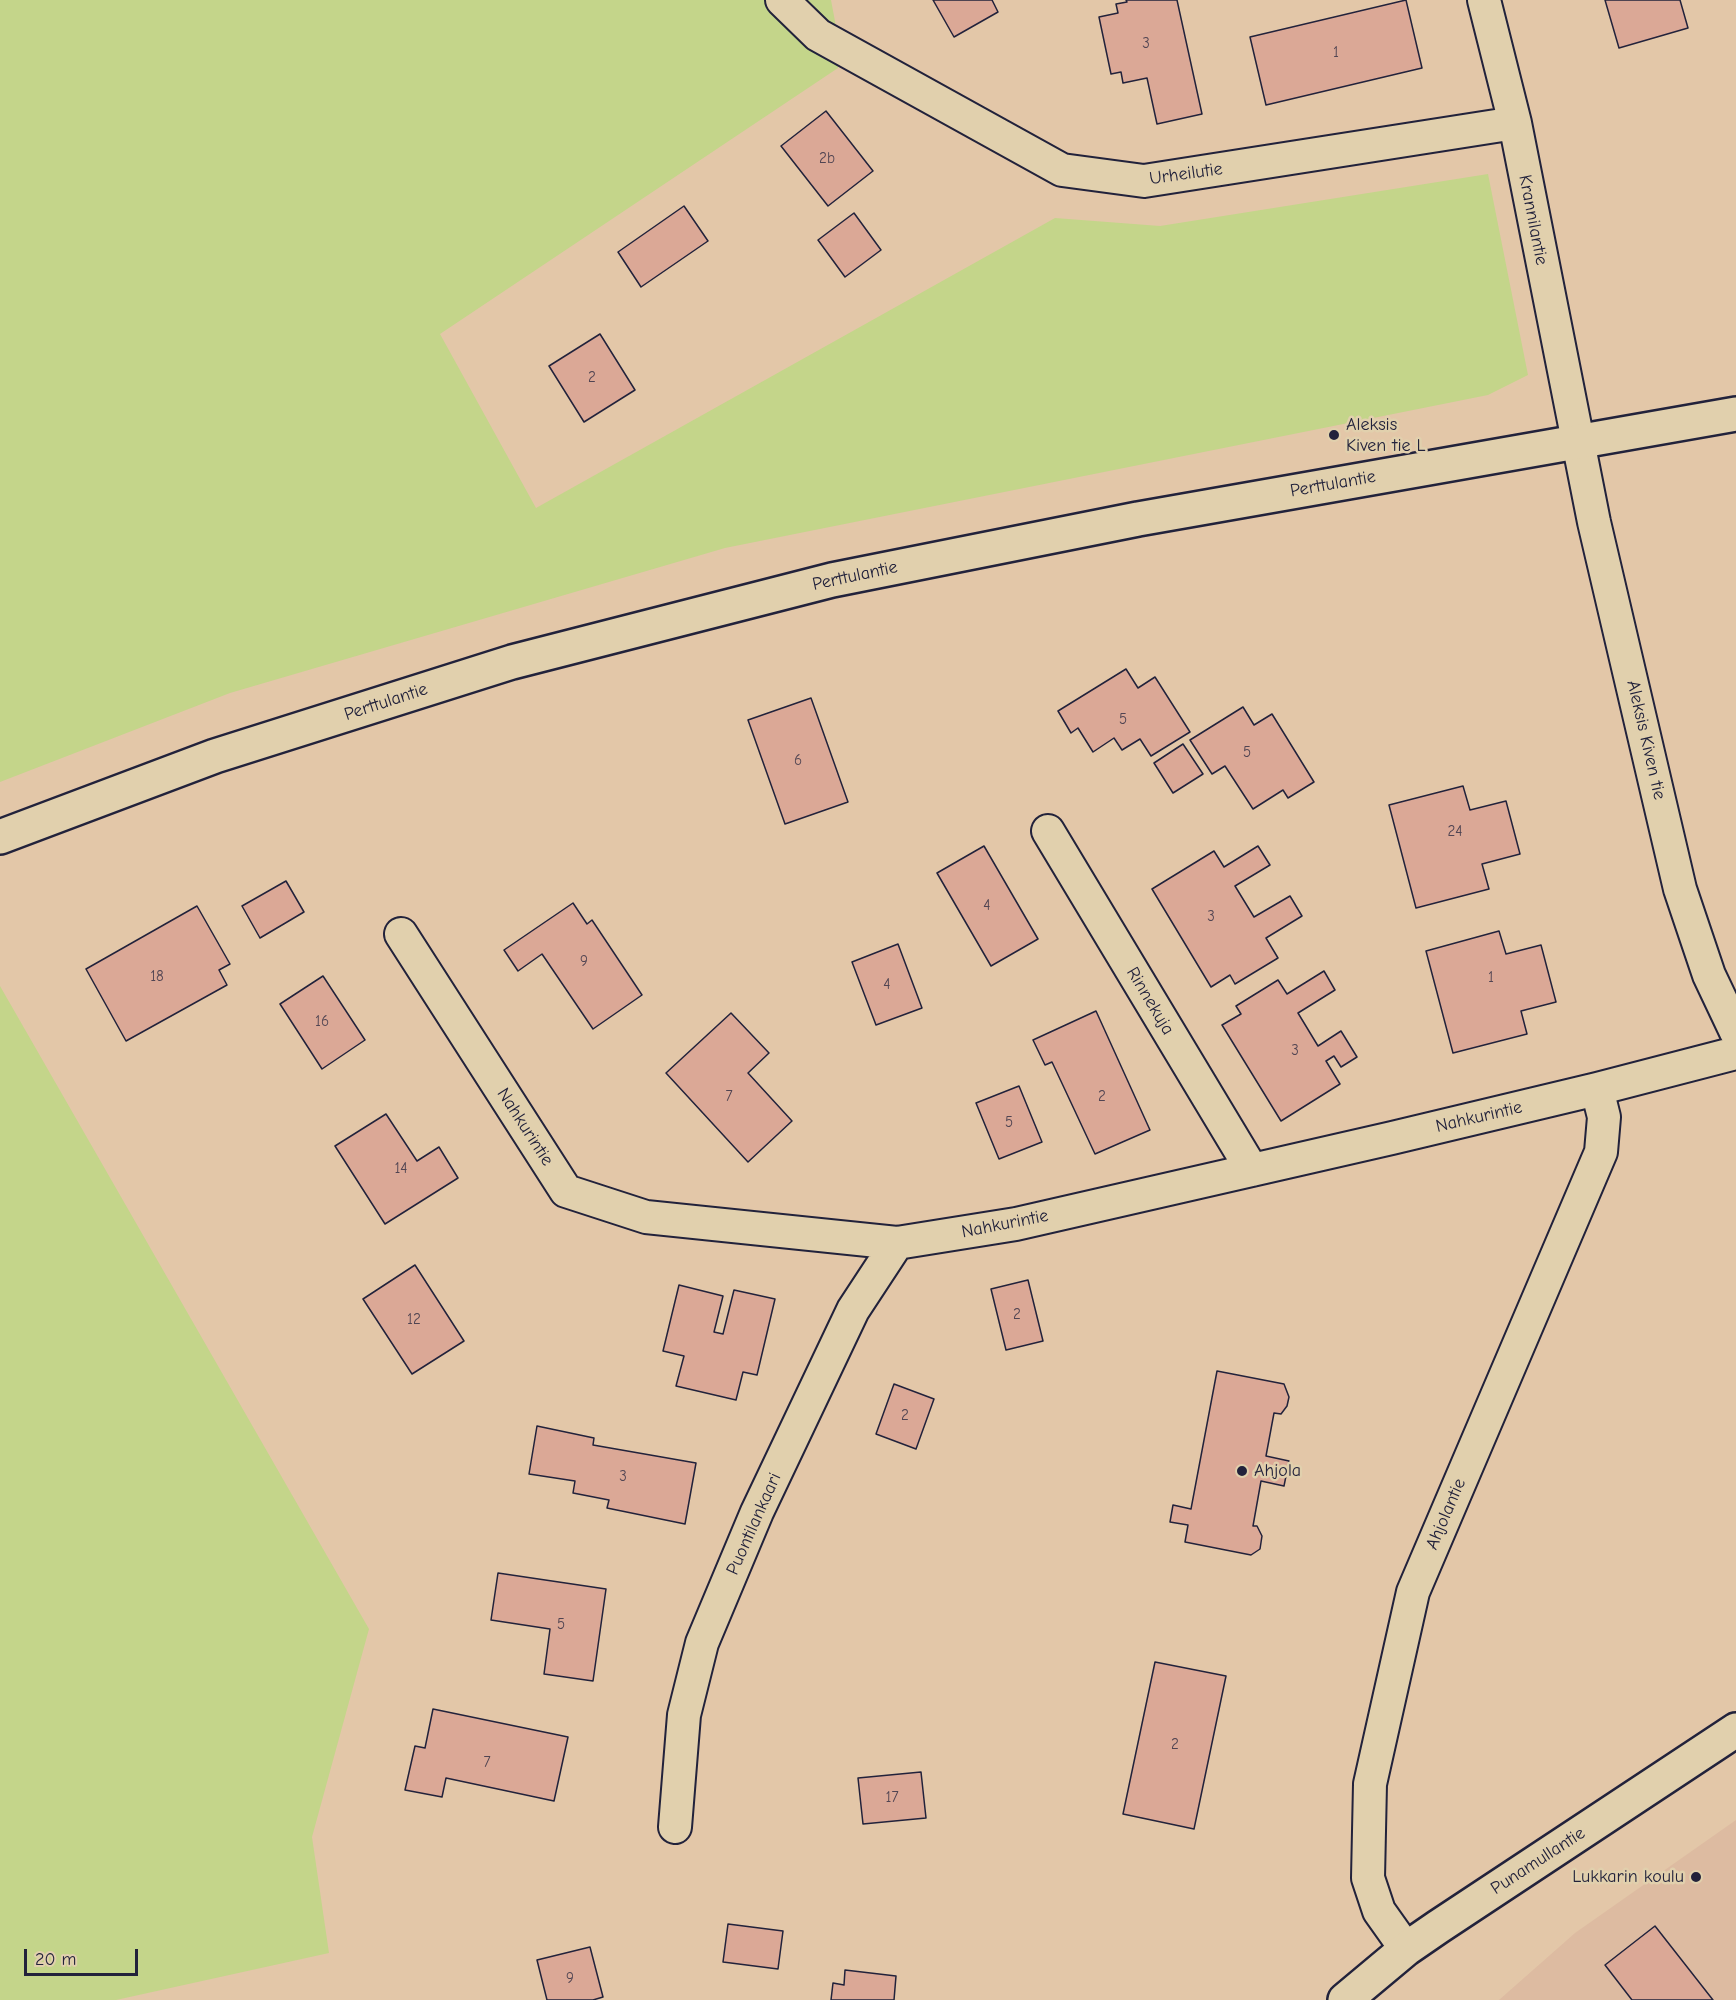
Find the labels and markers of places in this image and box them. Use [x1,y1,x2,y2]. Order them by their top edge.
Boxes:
place label: Aleksis Kiven tie L [1346,414,1426,456]
marker: Aleksis Kiven tie L [1327,428,1341,442]
place label: Ahjola [1254,1460,1301,1482]
marker: Ahjola [1235,1464,1249,1478]
place label: Lukkarin koulu [1572,1866,1684,1888]
marker: Lukkarin koulu [1689,1870,1703,1884]

